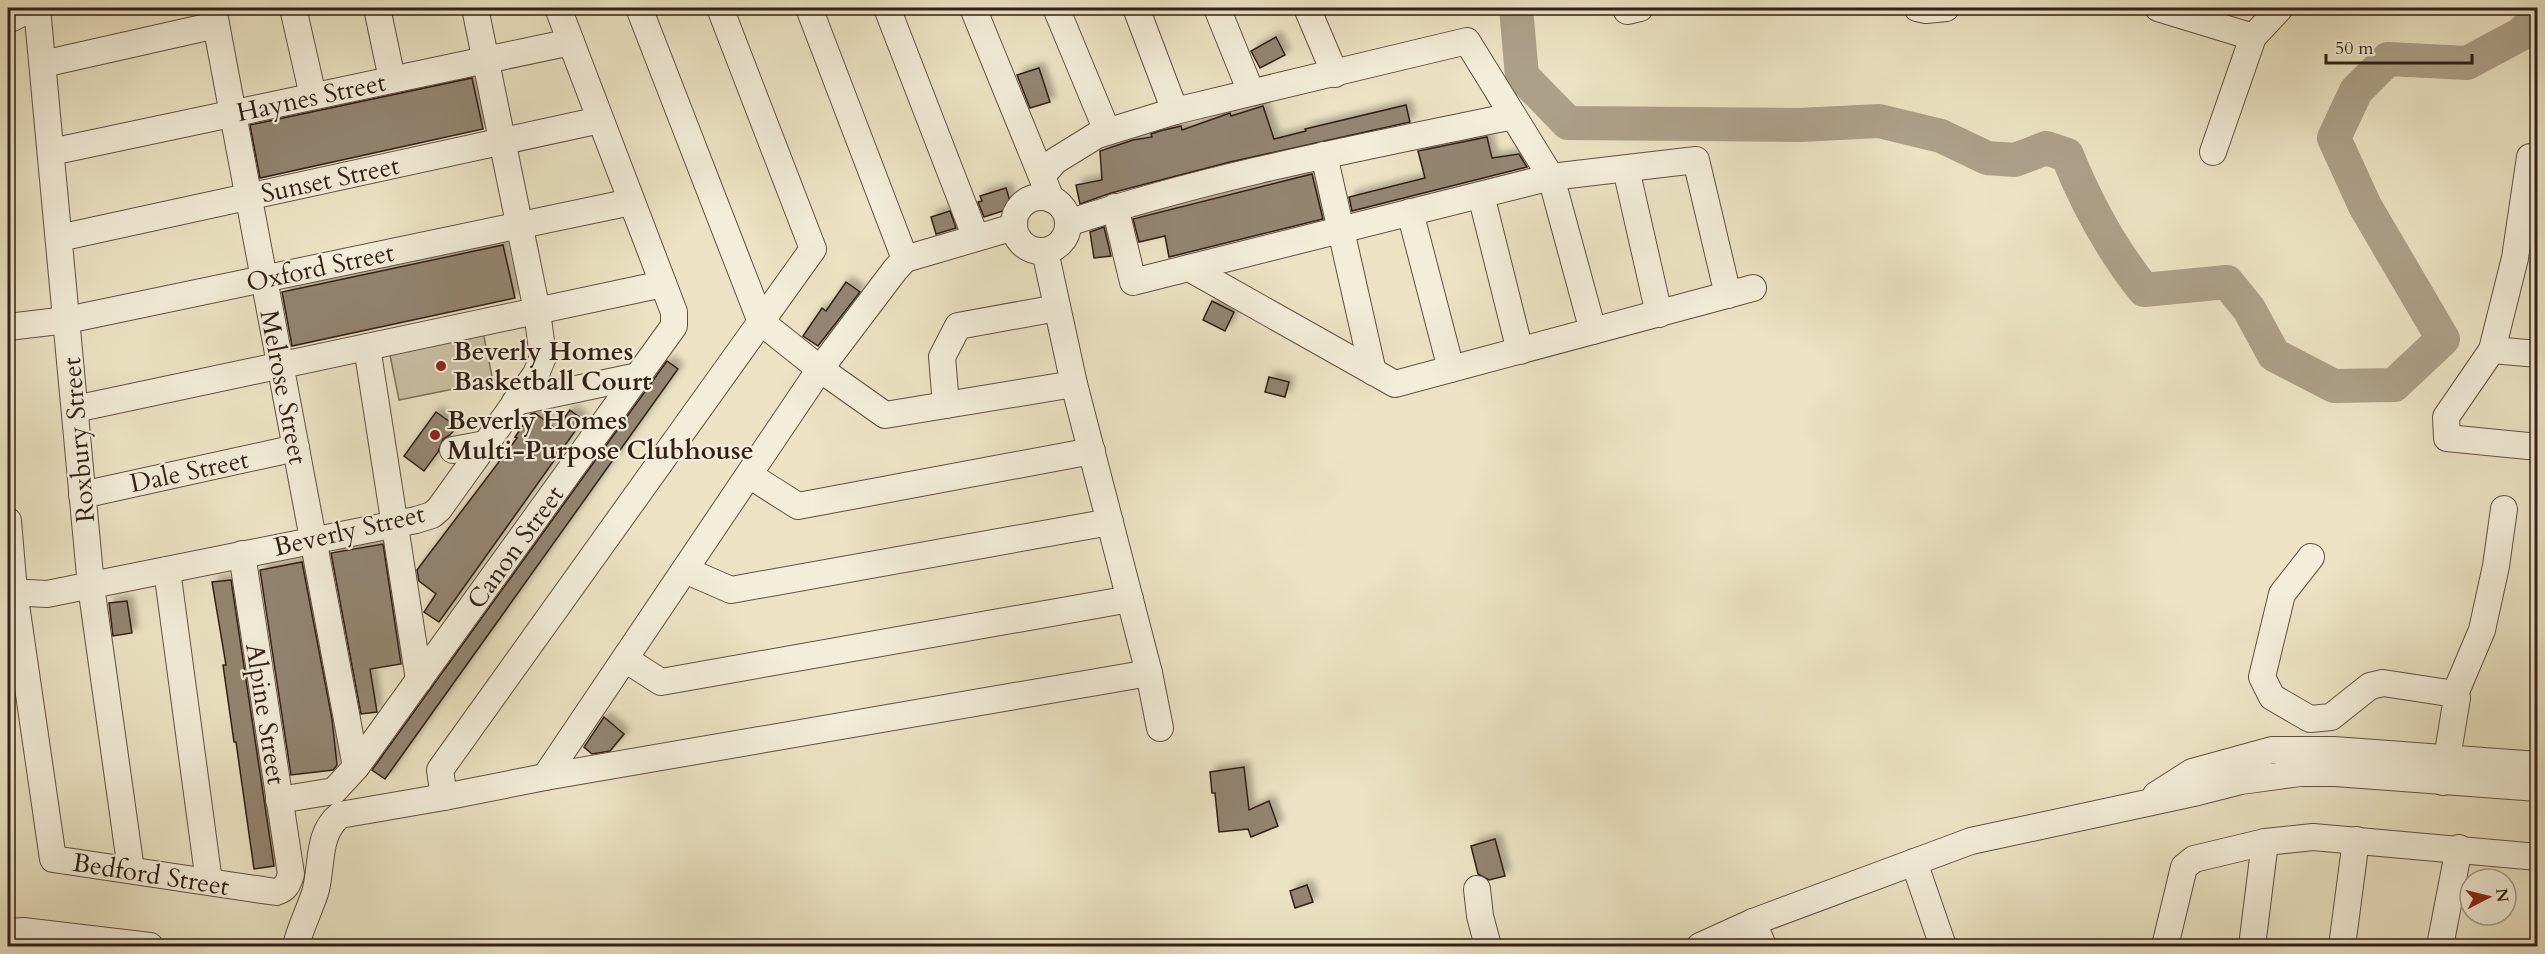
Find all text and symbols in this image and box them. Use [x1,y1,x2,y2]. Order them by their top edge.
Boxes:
scale bar [2326,27,2472,65]
text: 50 m [2335,36,2374,61]
street label: Haynes Street [233,65,389,130]
street label: Sunset Street [258,148,402,211]
street label: Oxford Street [243,235,397,300]
street label: Melrose Street [251,307,316,467]
place label: Beverly Homes Basketball Court [453,334,652,399]
street label: Roxbury Street [54,356,103,524]
marker: Beverly Homes Basketball Court [434,359,448,373]
place label: Beverly Homes Multi-Purpose Clubhouse [447,403,754,468]
marker: Beverly Homes Multi-Purpose Clubhouse [428,428,442,442]
street label: Dale Street [127,442,252,501]
street label: Canon Street [459,479,572,616]
street label: Beverly Street [270,496,428,565]
street label: Alpine Street [237,641,294,787]
street label: Bedford Street [70,845,232,904]
north arrow [2458,867,2518,927]
text: N [2490,887,2514,904]

